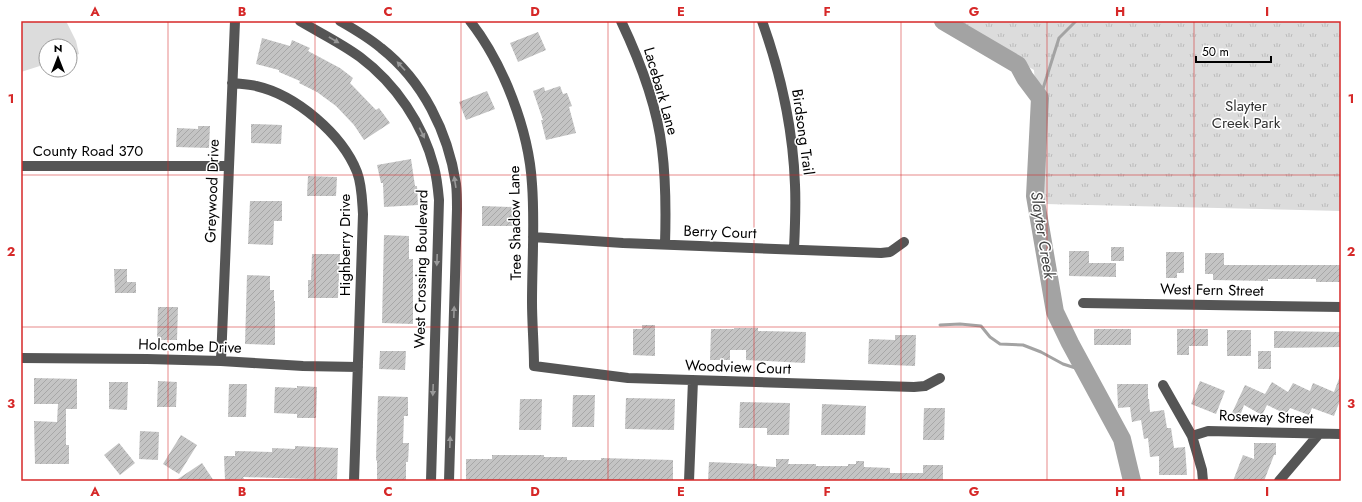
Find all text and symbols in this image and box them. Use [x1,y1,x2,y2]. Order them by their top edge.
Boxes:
text: A [89,2,100,21]
text: B [238,2,247,21]
text: C [383,2,393,21]
text: D [530,2,540,21]
text: E [677,2,685,21]
text: F [823,2,831,21]
text: G [969,2,980,21]
text: H [1115,2,1125,21]
text: I [1265,2,1269,21]
one-way arrow [328,37,340,44]
north arrow [38,38,78,78]
scale bar [1196,38,1271,64]
text: N [54,40,62,56]
text: 50 m [1202,43,1229,61]
street label: Lacebark Lane [638,45,684,138]
one-way arrow [397,62,406,71]
street label: Birdsong Trail [786,88,820,176]
text: 1 [8,89,14,108]
text: 1 [1348,89,1354,108]
park label: Slayter Creek Park [1212,95,1281,134]
one-way arrow [419,127,425,138]
street label: Greywood Drive [199,138,225,243]
street label: County Road 370 [33,140,143,162]
street label: Tree Shadow Lane [503,165,527,281]
one-way arrow [452,176,458,188]
street label: West Crossing Boulevard [409,189,433,349]
water label: Slayter Creek [1025,190,1061,281]
street label: Highberry Drive [334,193,356,296]
street label: Berry Court [683,220,757,244]
text: 2 [7,242,15,261]
text: 2 [1347,242,1355,261]
one-way arrow [434,254,440,267]
street label: West Fern Street [1160,278,1264,302]
one-way arrow [451,305,457,318]
street label: Holcombe Drive [138,333,242,359]
street label: Woodview Court [684,354,792,380]
one-way arrow [430,384,437,396]
text: 3 [7,394,15,413]
text: 3 [1347,394,1355,413]
street label: Roseway Street [1218,404,1314,430]
one-way arrow [447,435,453,448]
text: A [89,482,100,501]
text: B [238,482,247,501]
text: C [383,482,393,501]
text: D [530,482,540,501]
text: E [677,482,685,501]
text: F [823,482,831,501]
text: G [969,482,980,501]
text: H [1115,482,1125,501]
text: I [1265,482,1269,501]

